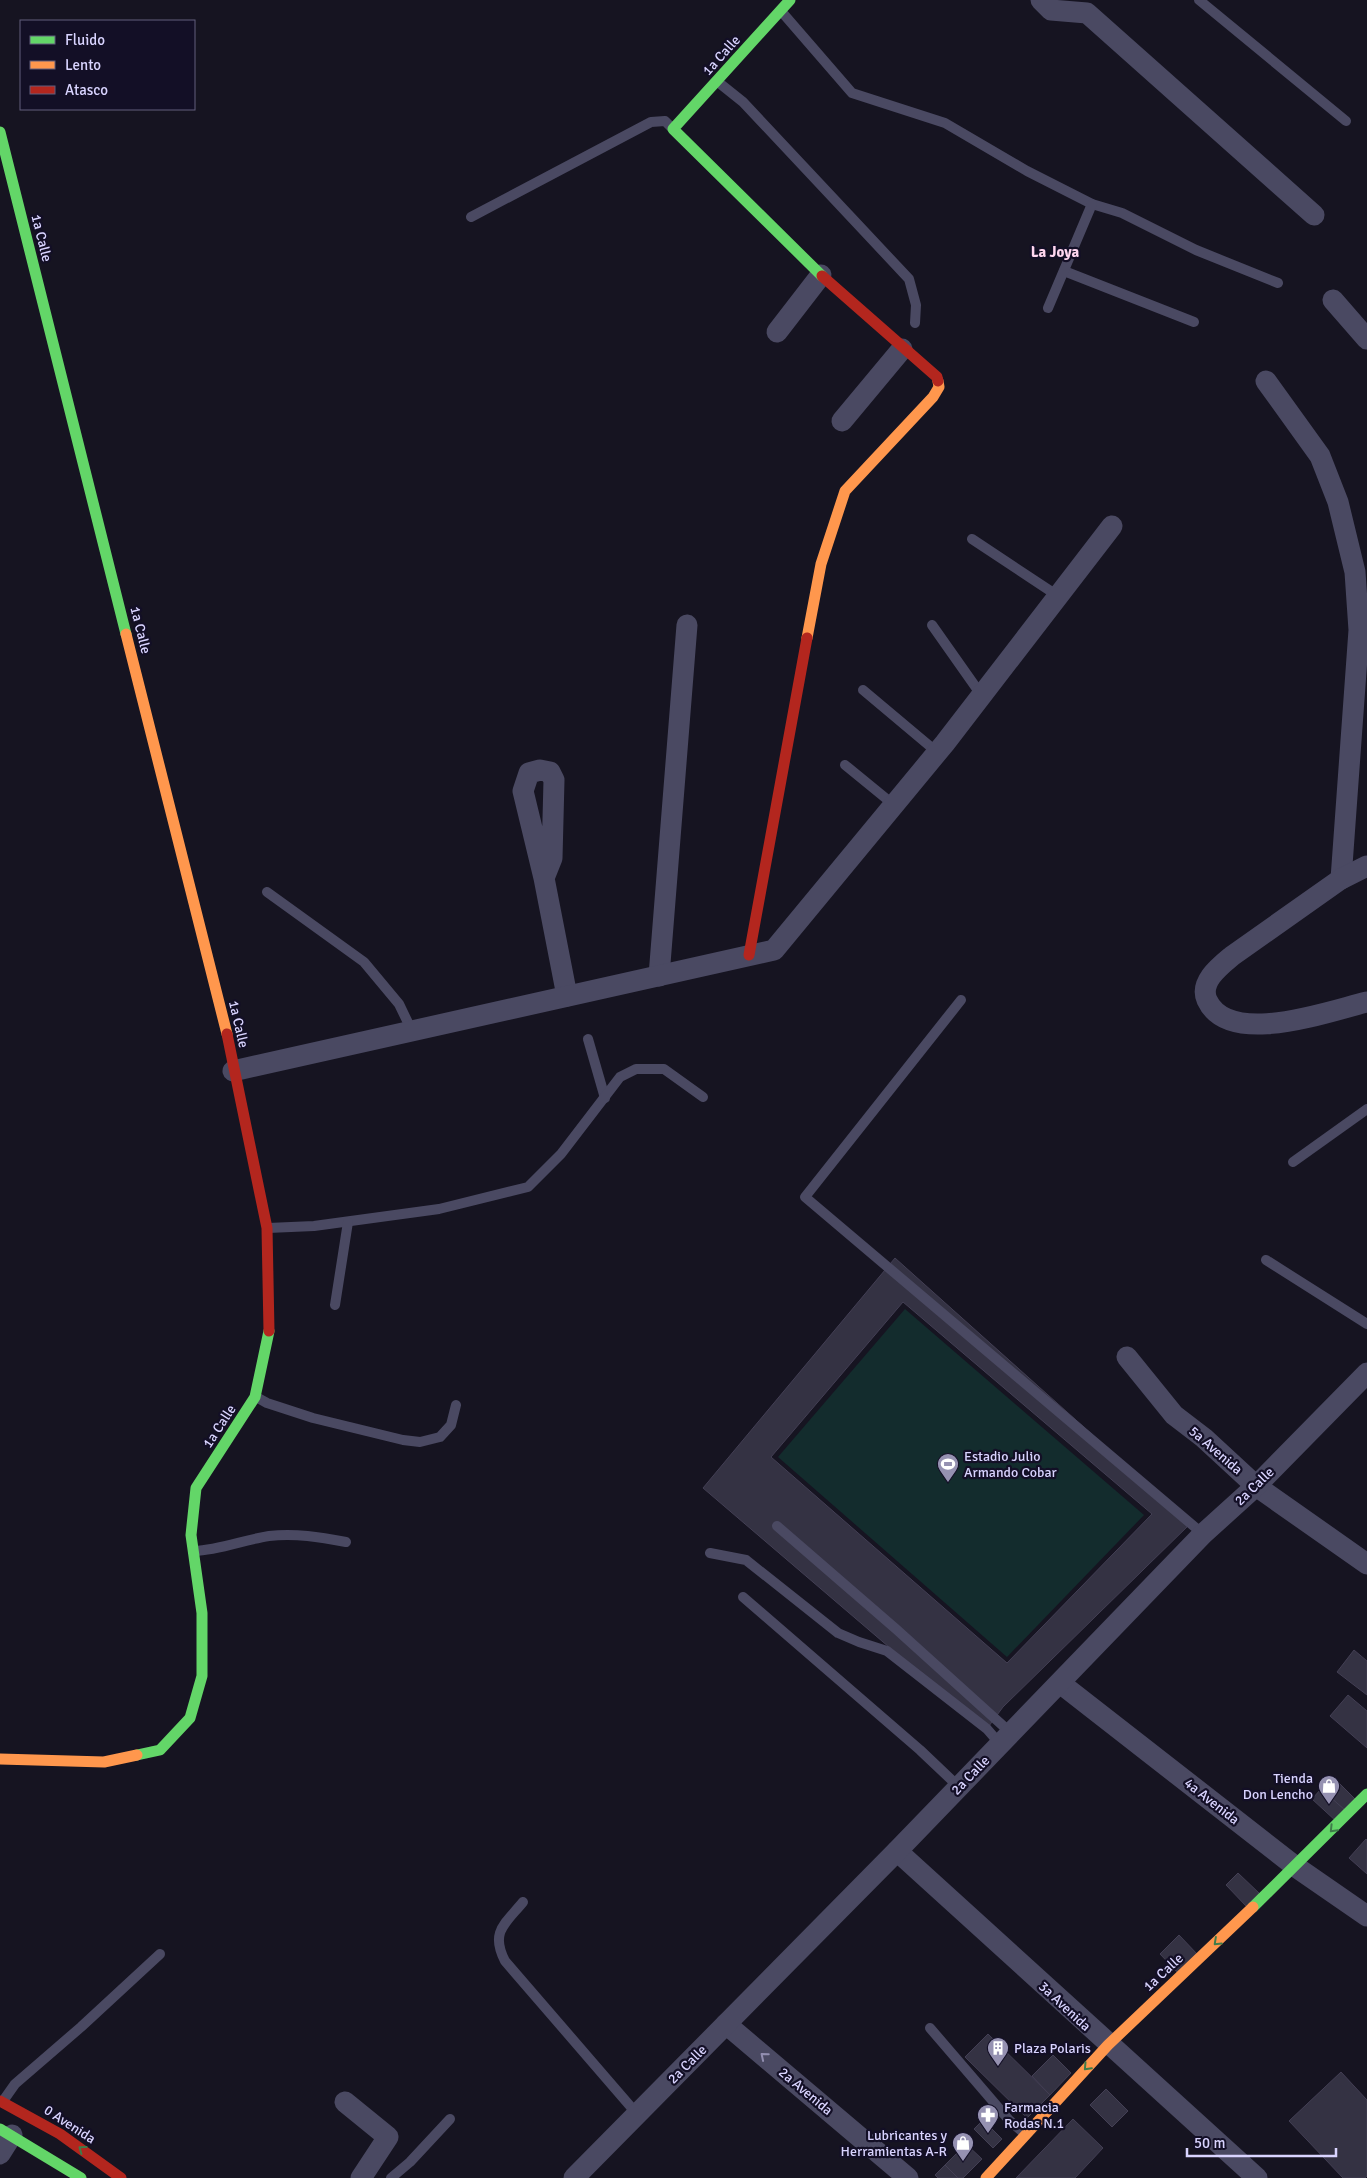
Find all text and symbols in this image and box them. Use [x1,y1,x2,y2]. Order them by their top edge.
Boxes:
legend [20,20,195,110]
text: Fluido [65,31,105,49]
street label: 1a Calle [699,32,744,79]
text: Lento [65,56,101,74]
text: Atasco [65,81,108,99]
street label: 1a Calle [27,213,56,264]
district label: La Joya [1031,243,1080,261]
street label: 1a Calle [126,605,155,656]
street label: 1a Calle [225,999,252,1049]
street label: 1a Calle [199,1401,240,1451]
street label: 5a Avenida [1185,1423,1246,1478]
place label: Estadio Julio Armando Cobar [964,1448,1057,1481]
sports icon: Estadio Julio Armando Cobar [936,1452,960,1483]
street label: 2a Calle [1231,1464,1278,1509]
street label: 2a Calle [948,1752,993,1799]
place label: Tienda Don Lencho [1243,1770,1313,1803]
shop icon: Tienda Don Lencho [1317,1774,1341,1805]
street label: 4a Avenida [1181,1775,1243,1828]
one-way arrow [1330,1823,1339,1832]
one-way arrow [1213,1936,1222,1945]
street label: 1a Calle [1140,1950,1187,1995]
street label: 3a Avenida [1035,1978,1094,2035]
building icon: Plaza Polaris [986,2036,1010,2067]
place label: Plaza Polaris [1014,2040,1091,2057]
street label: 2a Calle [664,2041,710,2087]
one-way arrow [761,2053,770,2062]
one-way arrow [1084,2062,1093,2071]
street label: 2a Avenida [775,2064,836,2119]
place label: Farmacia Rodas N.1 [1004,2099,1064,2132]
street label: 0 Avenida [41,2101,99,2147]
pharmacy icon: Farmacia Rodas N.1 [976,2103,1000,2134]
scale bar [1187,2126,1336,2158]
place label: Lubricantes y Herramientas A-R [841,2127,947,2160]
shop icon: Lubricantes y Herramientas A-R [951,2131,975,2162]
text: 50 m [1194,2134,1225,2152]
one-way arrow [78,2146,88,2155]

